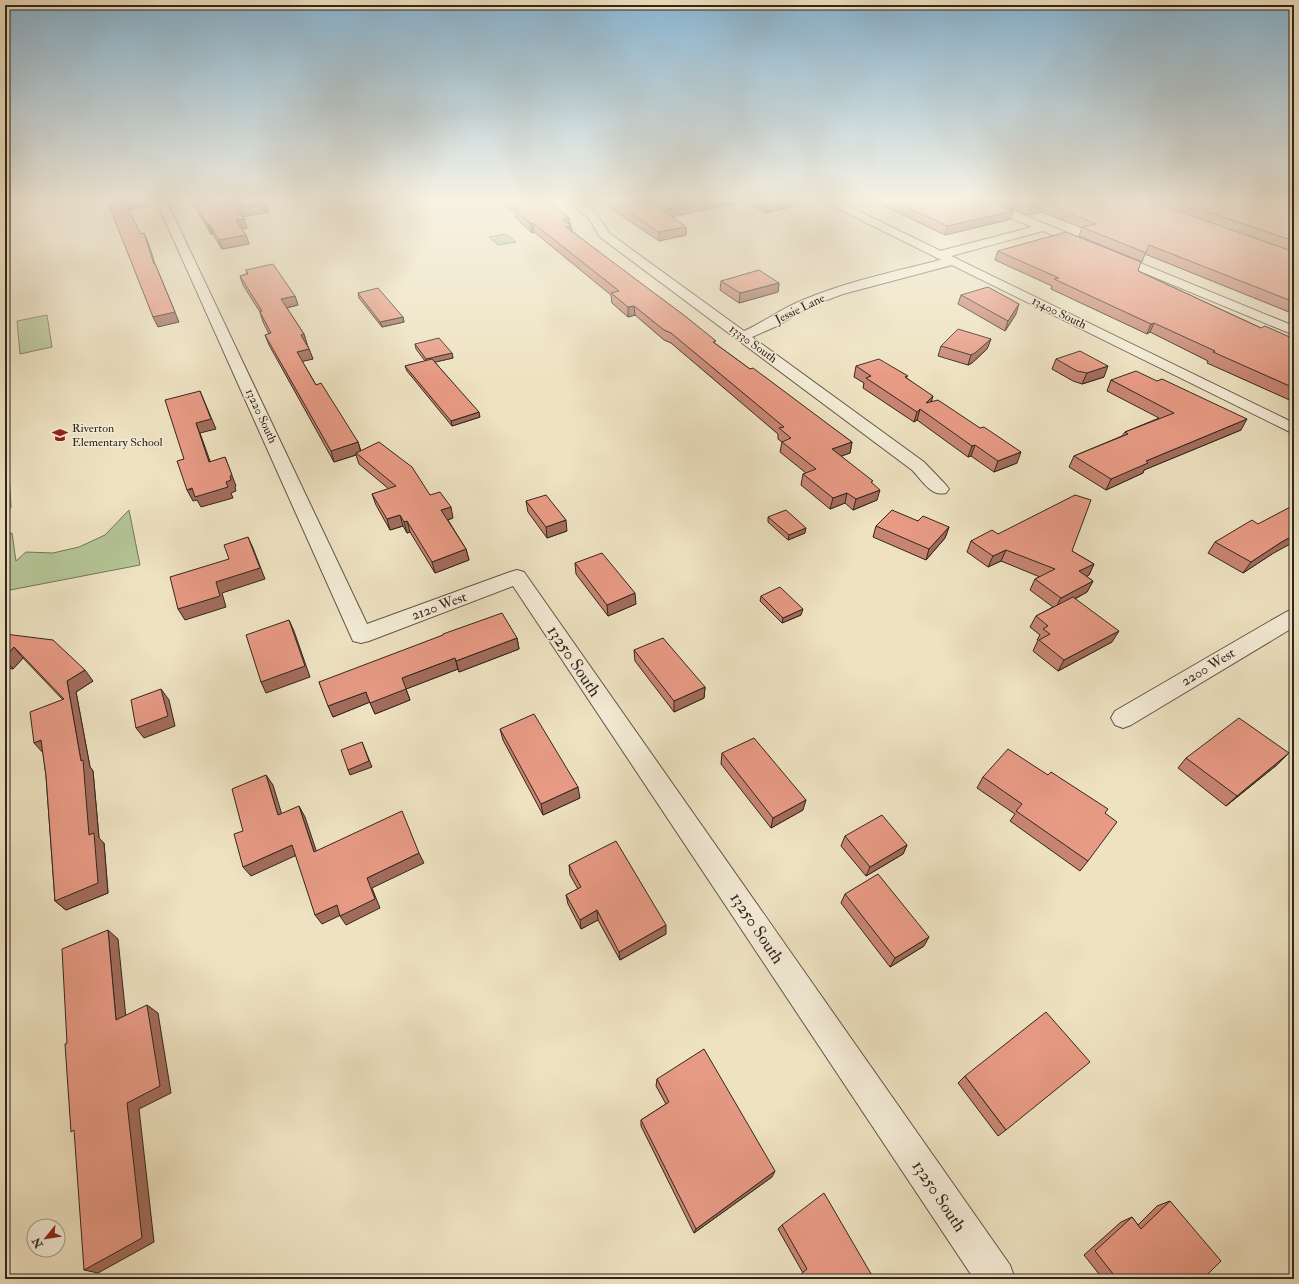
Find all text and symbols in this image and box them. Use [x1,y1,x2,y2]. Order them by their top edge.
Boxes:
street label: Jessie Lane [772,291,827,328]
street label: 13400 South [1029,293,1089,333]
street label: 13330 South [726,322,780,367]
street label: 13220 South [242,386,280,446]
place label: Riverton Elementary School [72,421,163,450]
school or university icon: Riverton Elementary School [51,426,69,444]
street label: 2120 West [409,588,469,624]
street label: 13250 South [542,621,606,701]
street label: 2200 West [1178,644,1238,690]
street label: 13250 South [725,888,789,968]
street label: 13250 South [907,1156,971,1236]
north arrow [26,1218,66,1258]
text: N [29,1234,46,1251]

